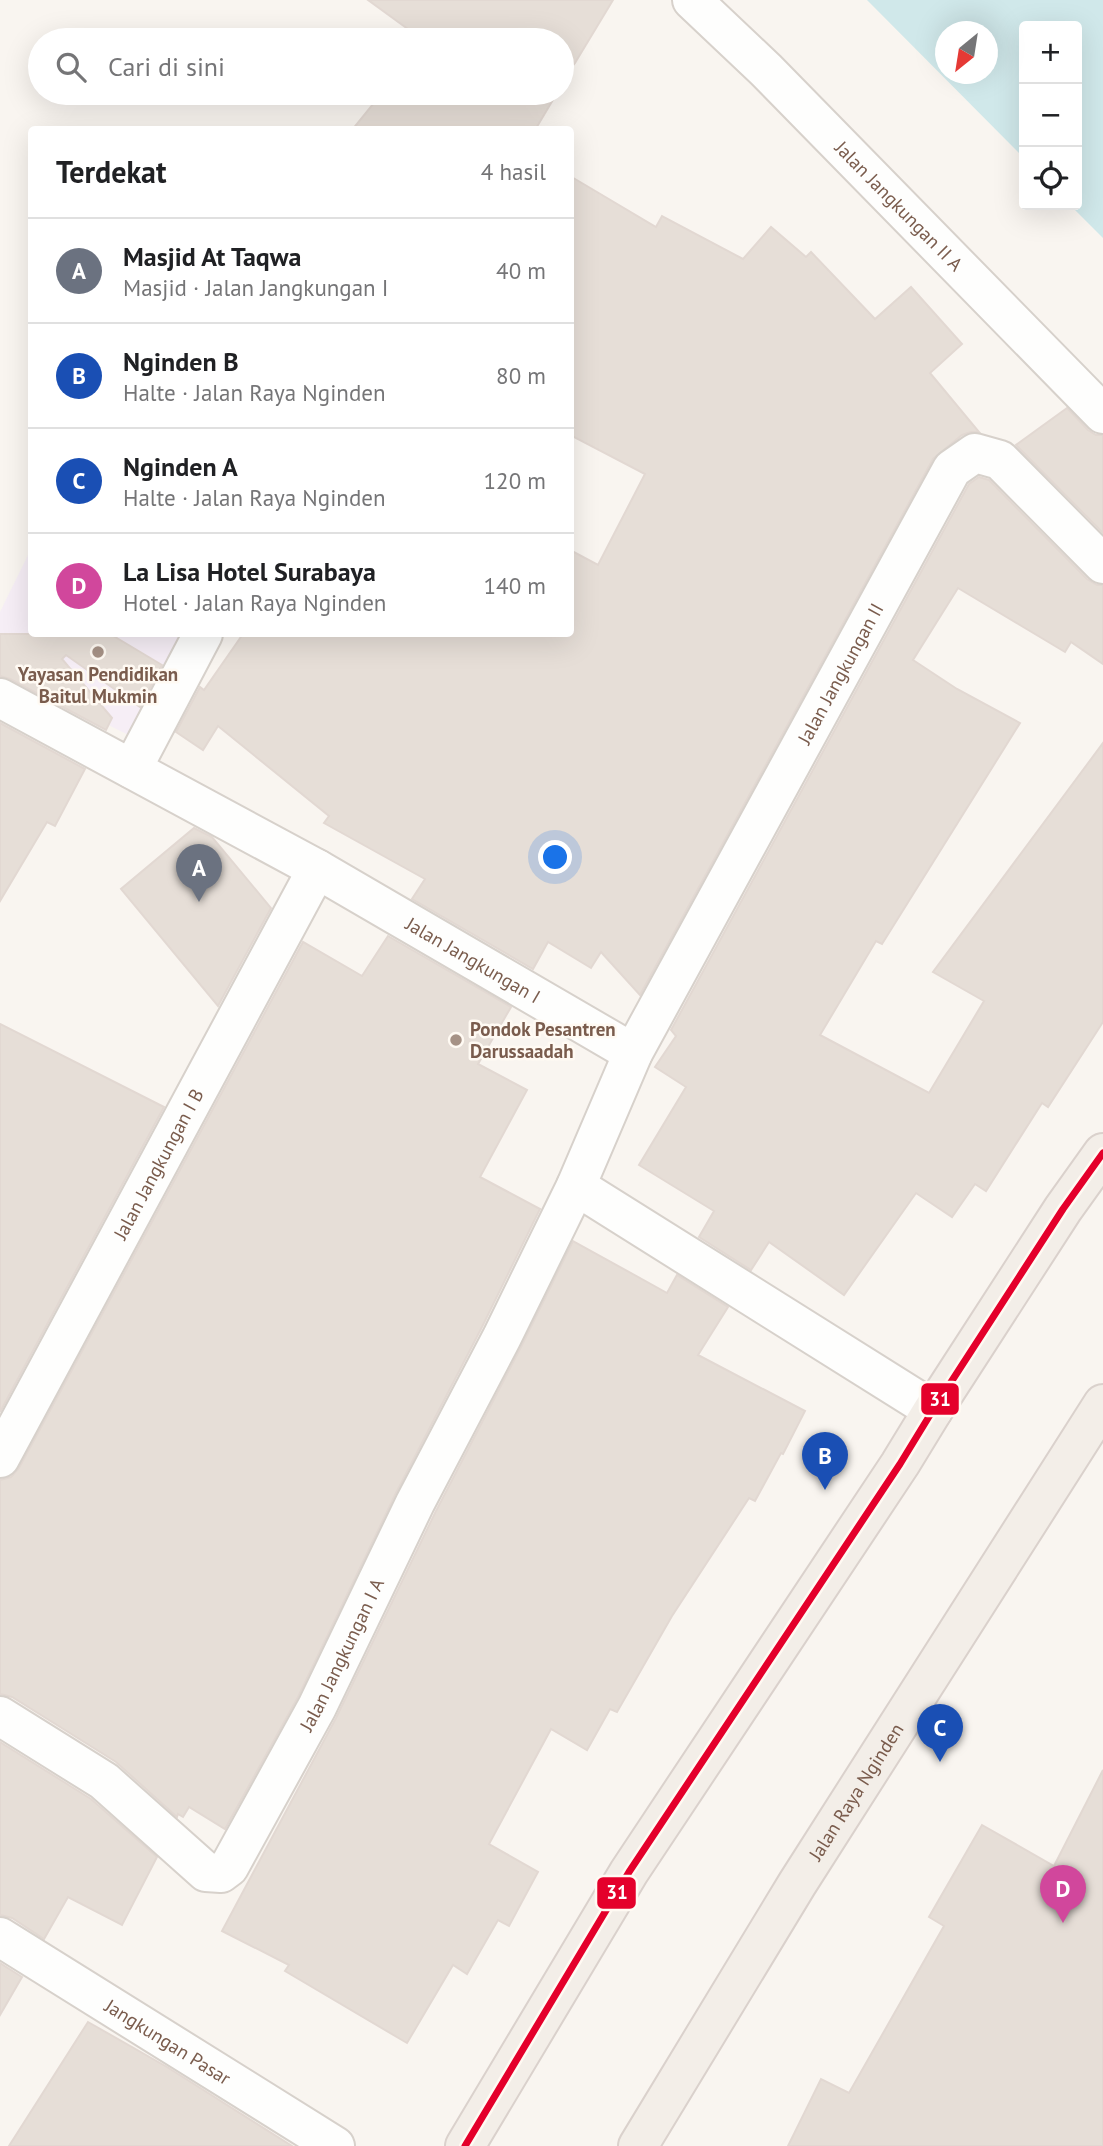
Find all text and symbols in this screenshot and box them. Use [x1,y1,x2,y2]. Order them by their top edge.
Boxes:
north arrow [935,21,998,84]
map controls [1019,21,1082,210]
button: + [1019,21,1082,84]
search box [28,28,574,105]
icon: search [52,48,90,86]
text: Cari di sini [108,50,225,83]
button: − [1019,84,1082,147]
street label: Jalan Jangkungan II A [829,135,968,276]
button: locate [1019,147,1082,210]
text: Terdekat [56,152,166,191]
text: 4 hasil [481,157,546,186]
text: Masjid At Taqwa [123,240,301,273]
text: A [72,256,86,285]
text: 40 m [496,256,546,285]
text: Masjid · Jalan Jangkungan I [123,273,389,302]
text: Nginden B [123,345,239,378]
text: B [72,361,86,390]
text: 80 m [496,361,546,390]
text: Halte · Jalan Raya Nginden [123,378,386,407]
text: Nginden A [123,450,238,483]
text: C [73,466,85,495]
text: 120 m [484,466,546,495]
text: Halte · Jalan Raya Nginden [123,483,386,512]
text: La Lisa Hotel Surabaya [123,555,376,588]
text: D [72,571,86,600]
text: 140 m [484,571,546,600]
text: Hotel · Jalan Raya Nginden [123,588,386,617]
street label: Jalan Jangkungan II [792,599,888,749]
marker: Yayasan Pendidikan Baitul Mukmin [90,644,106,660]
place label: Yayasan Pendidikan Baitul Mukmin [17,662,178,708]
your location [538,840,572,874]
pin: A [176,844,222,902]
street label: Jalan Jangkungan I [401,911,545,1008]
place label: Pondok Pesantren Darussaadah [470,1017,616,1063]
marker: Pondok Pesantren Darussaadah [448,1032,464,1048]
street label: Jalan Jangkungan I B [108,1084,209,1244]
line badge: 31 [920,1382,960,1416]
text: 31 [929,1387,951,1411]
pin: B [802,1432,848,1490]
street label: Jalan Jangkungan I A [294,1574,389,1736]
pin: C [917,1704,963,1762]
street label: Jalan Raya Nginden [803,1718,909,1866]
pin: D [1040,1865,1086,1923]
line badge: 31 [596,1876,637,1910]
text: 31 [606,1880,628,1904]
street label: Jangkungan Pasar [100,1993,236,2090]

